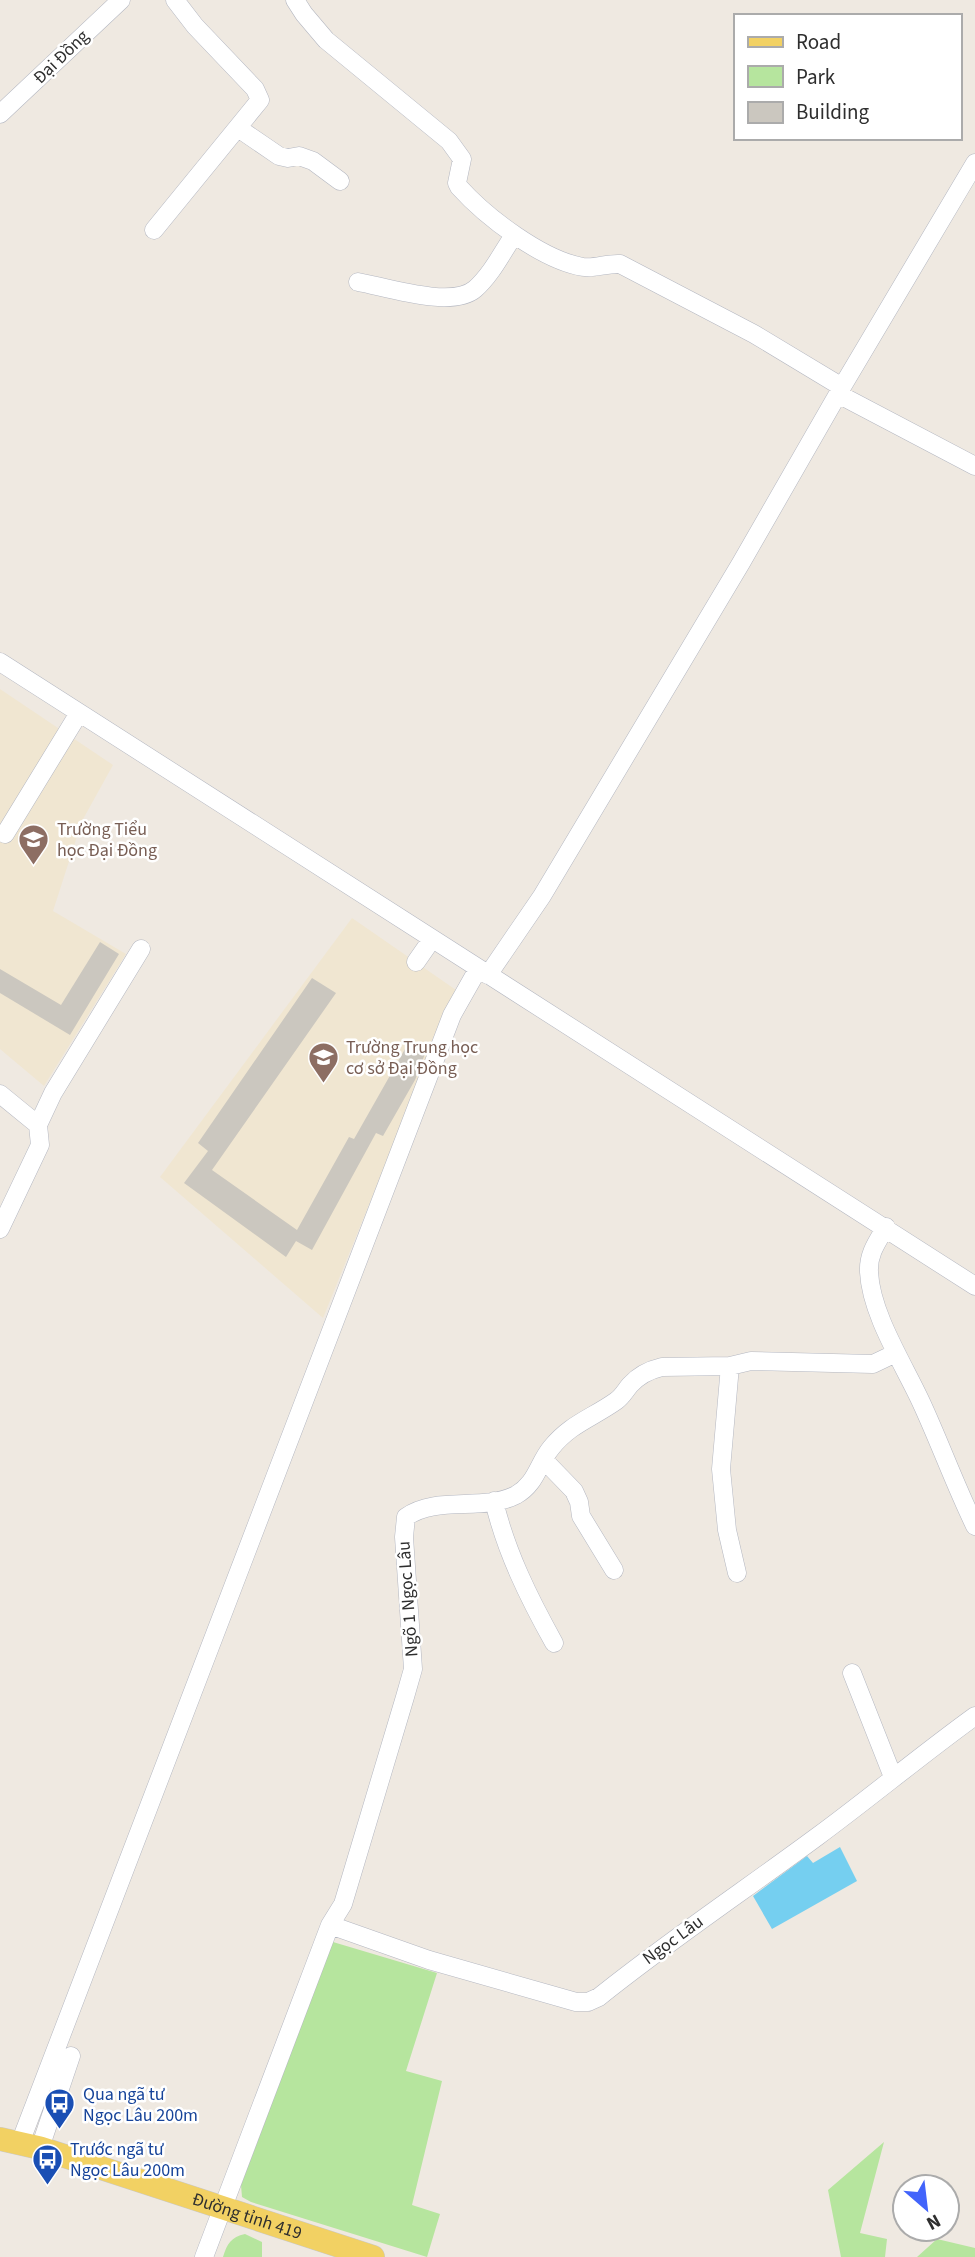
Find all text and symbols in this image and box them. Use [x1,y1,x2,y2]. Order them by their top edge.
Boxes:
legend [734,14,961,140]
street label: Đại Đồng [28,24,94,90]
text: Road [796,27,841,57]
text: Park [796,62,836,92]
text: Building [796,97,870,127]
place label: Trường Tiểu học Đại Đồng [57,817,157,863]
school or university icon: Trường Tiểu học Đại Đồng [17,822,51,866]
place label: Trường Trung học cơ sở Đại Đồng [346,1035,478,1081]
school or university icon: Trường Trung học cơ sở Đại Đồng [306,1040,340,1084]
street label: Ngõ 1 Ngọc Lâu [391,1540,425,1658]
street label: Ngọc Lâu [637,1909,709,1971]
place label: Qua ngã tư Ngọc Lâu 200m [83,2082,198,2128]
bus stop icon: Qua ngã tư Ngọc Lâu 200m [43,2087,77,2131]
place label: Trước ngã tư Ngọc Lâu 200m [70,2137,185,2183]
bus stop icon: Trước ngã tư Ngọc Lâu 200m [30,2142,64,2186]
north arrow [891,2173,961,2243]
street label: Đường tỉnh 419 [189,2186,305,2245]
text: N [921,2207,945,2237]

